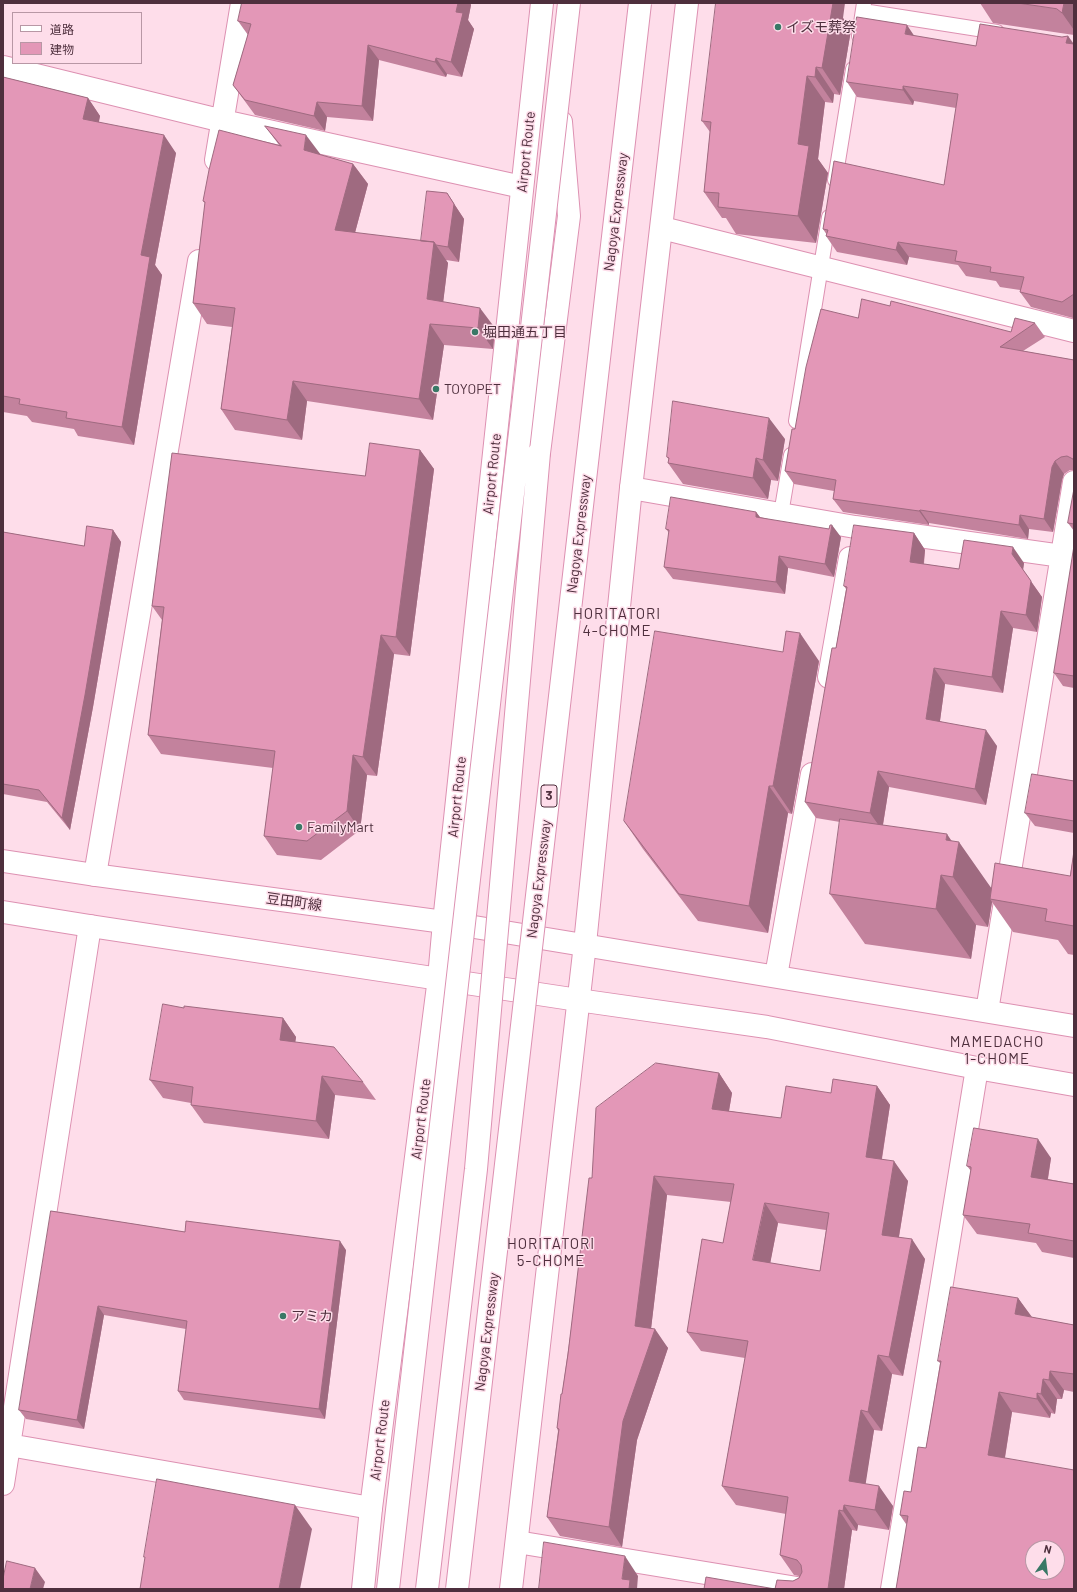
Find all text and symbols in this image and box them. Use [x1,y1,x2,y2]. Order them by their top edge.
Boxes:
legend [12,12,142,64]
place label: イズモ葬祭 [786,19,856,35]
text: 道路 [50,22,74,36]
marker: イズモ葬祭 [773,22,783,32]
text: 建物 [50,42,74,56]
street label: Airport Route [513,111,539,193]
street label: Nagoya Expressway [600,152,632,272]
place label: 堀田通五丁目 [483,324,567,340]
marker: 堀田通五丁目 [470,327,480,337]
place label: TOYOPET [444,381,501,397]
marker: TOYOPET [431,384,441,394]
street label: Airport Route [479,433,505,515]
street label: Nagoya Expressway [563,474,595,594]
district label: HORITATORI 4-CHOME [573,605,661,640]
street label: Airport Route [444,756,470,838]
road number: 3 [541,785,557,807]
place label: FamilyMart [307,819,374,835]
street label: Nagoya Expressway [523,819,555,939]
marker: FamilyMart [294,822,304,832]
street label: 豆田町線 [265,890,323,914]
district label: MAMEDACHO 1-CHOME [950,1033,1044,1068]
street label: Airport Route [408,1077,434,1161]
district label: HORITATORI 5-CHOME [507,1235,595,1270]
street label: Nagoya Expressway [471,1272,503,1392]
place label: アミカ [291,1308,333,1324]
marker: アミカ [278,1311,288,1321]
street label: Airport Route [367,1398,393,1482]
north arrow [1025,1540,1065,1580]
text: N [1043,1542,1053,1556]

